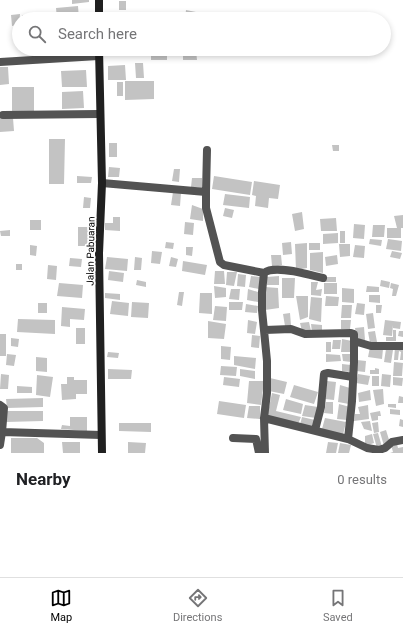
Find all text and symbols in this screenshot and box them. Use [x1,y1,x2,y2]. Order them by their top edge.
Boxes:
search box [12,12,391,56]
icon: search [26,23,48,45]
text: Search here [58,25,137,43]
street label: Jalan Pabuaran [84,216,97,286]
text: Nearby [16,469,71,489]
text: 0 results [337,472,387,487]
tab: Map [50,587,72,624]
tab: Directions [173,587,222,624]
tab: Saved [323,587,353,624]

